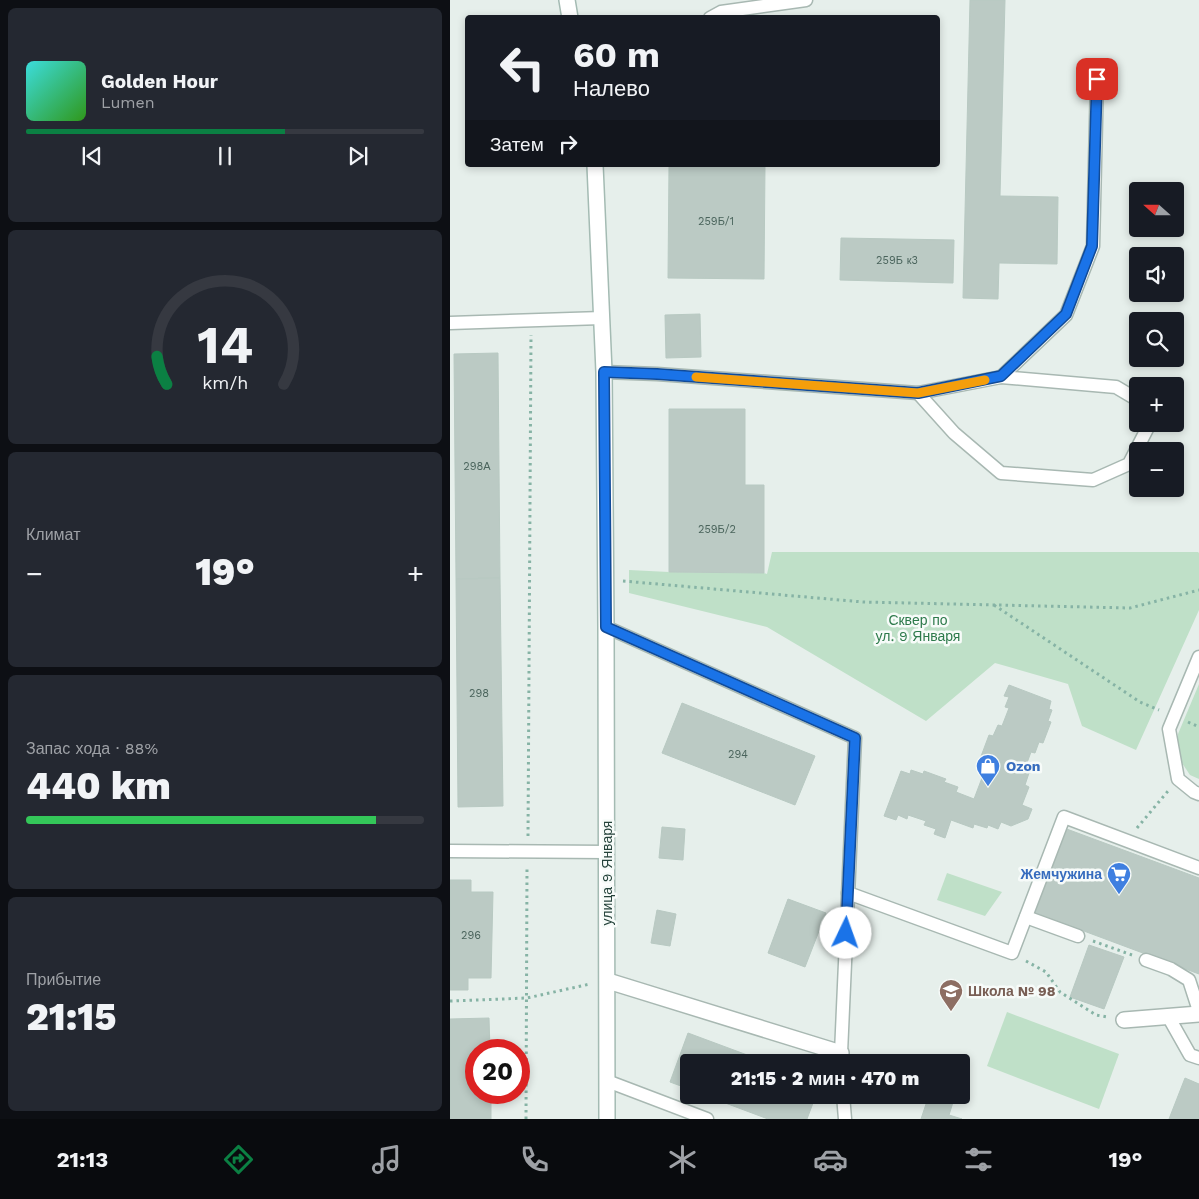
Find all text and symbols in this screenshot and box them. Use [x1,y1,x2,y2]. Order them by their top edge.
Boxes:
text: 60 m [573,34,660,76]
icon: left [490,35,555,100]
pin [1076,58,1118,100]
icon: arrive [1083,65,1111,93]
text: Golden Hour [101,70,218,93]
text: Налево [573,76,650,101]
text: Lumen [101,93,155,112]
icon: right [554,130,582,158]
text: Затем [490,133,544,156]
icon: previous [78,142,106,170]
icon: pause [211,142,239,170]
icon: next [344,142,372,170]
north arrow [1129,182,1184,238]
map controls [1129,182,1184,497]
house number: 259Б/1 [698,215,734,228]
button: sound [1129,247,1184,302]
house number: 259Б к3 [876,254,918,267]
button: search [1129,312,1184,367]
text: 14 [197,315,253,376]
text: km/h [202,372,248,393]
button: + [1129,377,1184,432]
button: − [1129,442,1184,497]
house number: 298А [463,460,491,473]
house number: 259Б/2 [698,523,736,536]
text: Климат [26,525,80,544]
text: 19° [195,550,255,594]
text: − [26,557,43,590]
text: + [407,557,424,590]
park label: Сквер по ул. 9 Января [876,612,960,644]
house number: 298 [469,687,489,700]
text: Запас хода · 88% [26,739,158,758]
house number: 294 [728,748,748,761]
shop icon: Ozon [975,753,1001,787]
place label: Ozon [1006,758,1041,774]
text: 440 km [26,764,171,808]
street label: улица 9 Января [599,821,615,925]
supermarket icon: Жемчужина [1106,861,1132,895]
place label: Жемчужина [1020,866,1102,882]
position arrow [819,906,871,958]
house number: 296 [461,929,481,942]
text: Прибытие [26,970,101,989]
school or university icon: Школа № 98 [938,978,964,1012]
place label: Школа № 98 [968,983,1056,999]
text: 21:15 [26,995,116,1039]
speed limit sign: 20 [465,1039,530,1104]
text: 21:15 · 2 мин · 470 m [731,1067,919,1090]
icon: directions [221,1142,256,1177]
icon: music [369,1142,404,1177]
icon: phone [517,1142,552,1177]
icon: climate [665,1142,700,1177]
icon: car [813,1142,848,1177]
icon: filters [961,1142,996,1177]
text: 21:13 [56,1147,108,1172]
text: 19° [1109,1147,1143,1172]

